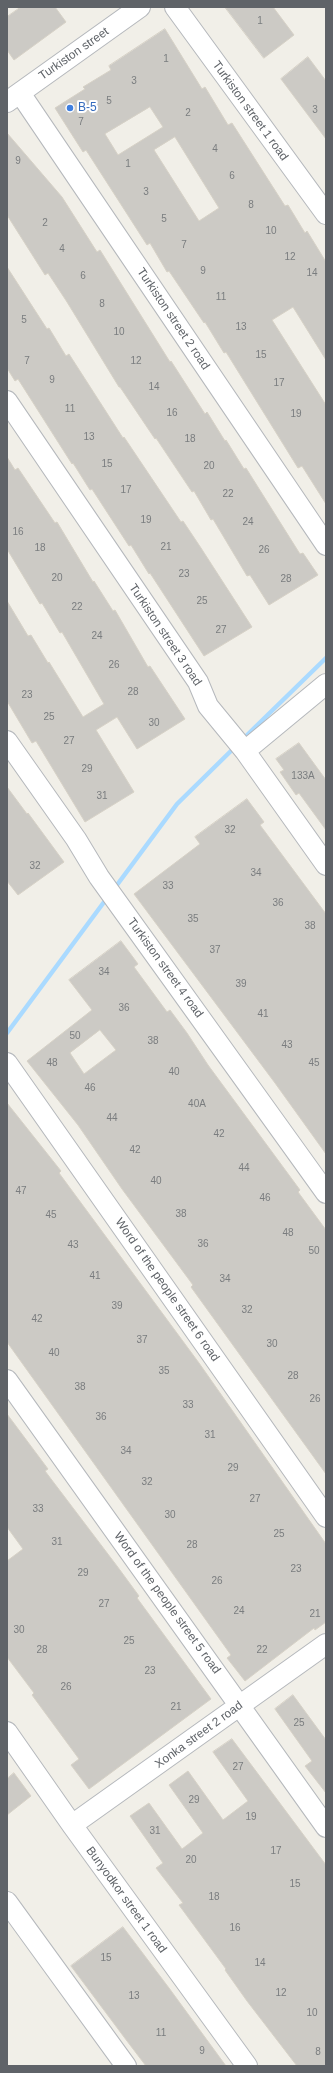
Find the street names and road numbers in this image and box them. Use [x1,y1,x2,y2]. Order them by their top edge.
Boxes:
street label: Turkiston street [36,25,112,83]
street label: Turkiston street 1 road [209,58,291,164]
street label: Turkiston street 2 road [134,265,212,373]
street label: Turkiston street 3 road [126,581,204,689]
street label: Turkiston street 4 road [124,915,206,1021]
street label: Word of the people street 6 road [112,1215,222,1365]
street label: Word of the people street 5 road [111,1529,223,1677]
street label: Xonka street 2 road [152,1698,246,1772]
street label: Bunyodkor street 1 road [83,1844,169,1956]

